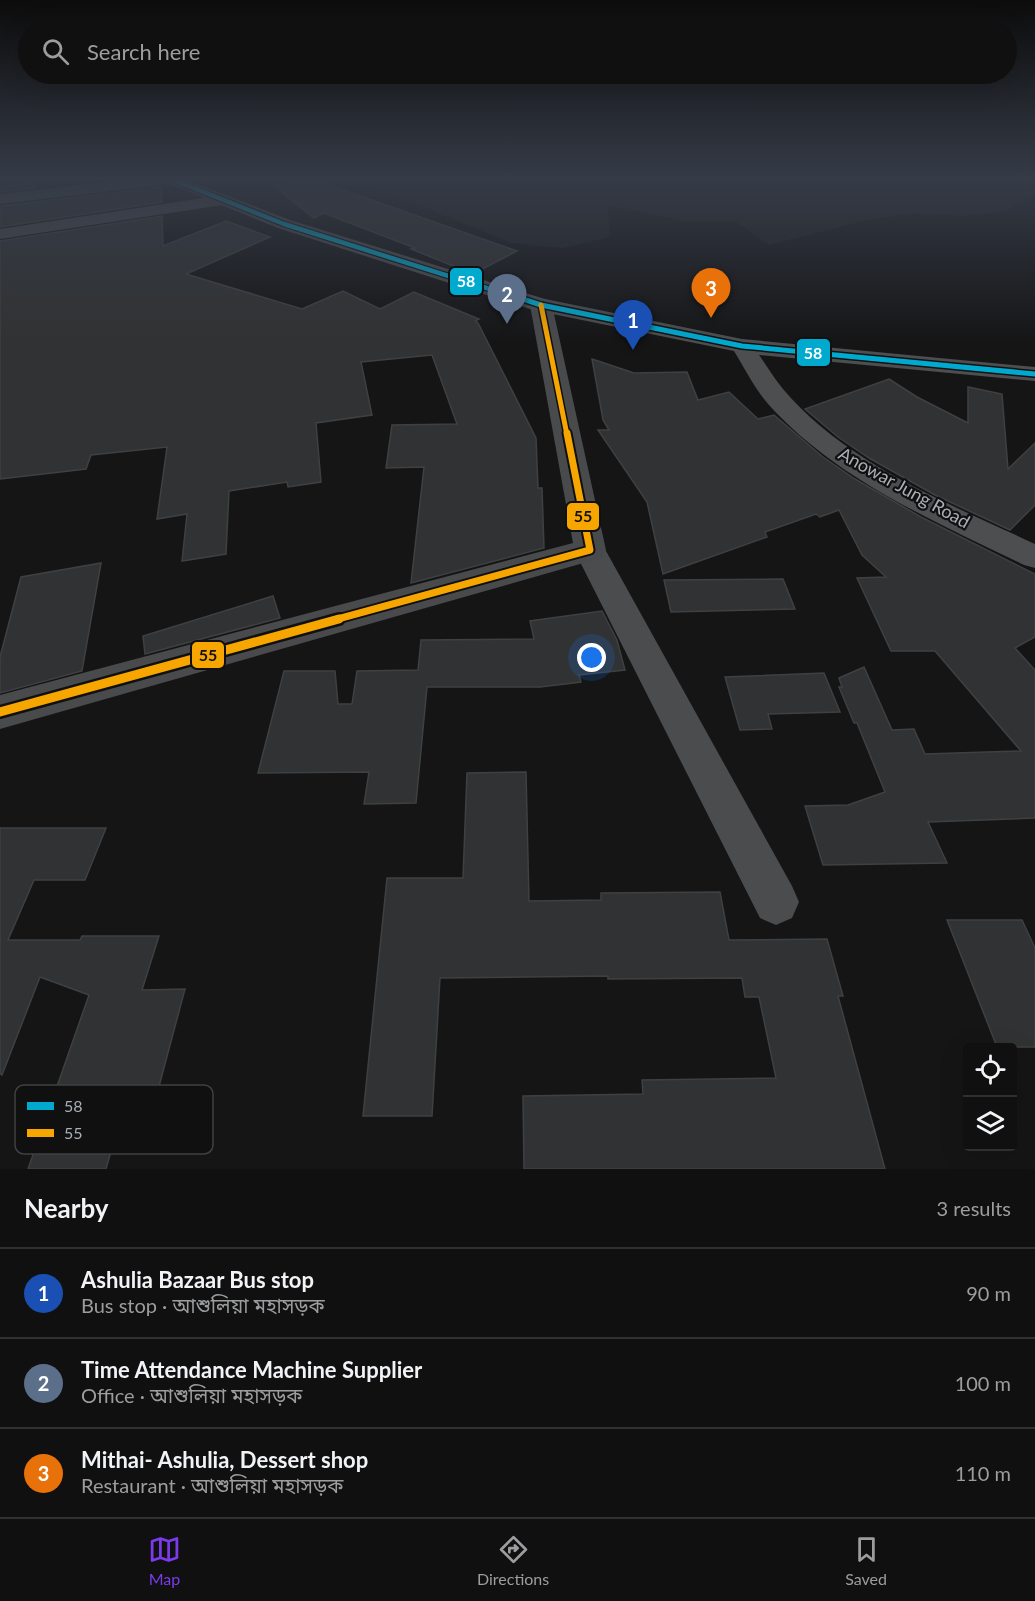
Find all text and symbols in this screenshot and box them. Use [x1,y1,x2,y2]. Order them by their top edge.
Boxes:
search box [18,18,1017,84]
icon: search [39,35,72,68]
text: Search here [87,38,200,65]
line badge: 58 [449,267,483,296]
pin: 3 [692,268,730,318]
text: 58 [457,271,475,290]
pin: 2 [488,274,526,324]
pin: 1 [614,300,652,350]
line badge: 58 [796,338,831,367]
text: 58 [804,343,822,362]
street label: Anowar Jung Road [835,442,974,532]
line badge: 55 [566,502,600,531]
text: 55 [574,506,592,525]
line badge: 55 [191,641,225,669]
your location [577,643,606,672]
text: 55 [199,645,217,664]
map controls [963,1043,1017,1151]
button: locate [963,1043,1017,1097]
legend [15,1085,213,1154]
text: 58 [64,1096,83,1115]
button: layers [963,1097,1017,1151]
text: 55 [64,1123,83,1142]
text: Nearby [24,1192,109,1224]
text: 3 results [936,1196,1011,1220]
text: Ashulia Bazaar Bus stop [81,1266,314,1293]
text: 1 [38,1281,49,1305]
text: 90 m [966,1281,1011,1305]
text: Bus stop · আশুলিয়া মহাসড়ক [81,1293,325,1317]
text: Time Attendance Machine Supplier [81,1356,422,1383]
text: 2 [38,1371,49,1395]
text: 100 m [955,1371,1011,1395]
text: Office · আশুলিয়া মহাসড়ক [81,1383,302,1407]
text: Mithai- Ashulia, Dessert shop [81,1446,368,1473]
text: 3 [38,1461,49,1485]
text: 110 m [955,1461,1011,1485]
text: Restaurant · আশুলিয়া মহাসড়ক [81,1473,343,1497]
tab: Map [148,1533,181,1588]
tab: Directions [477,1533,549,1588]
tab: Saved [845,1533,887,1588]

